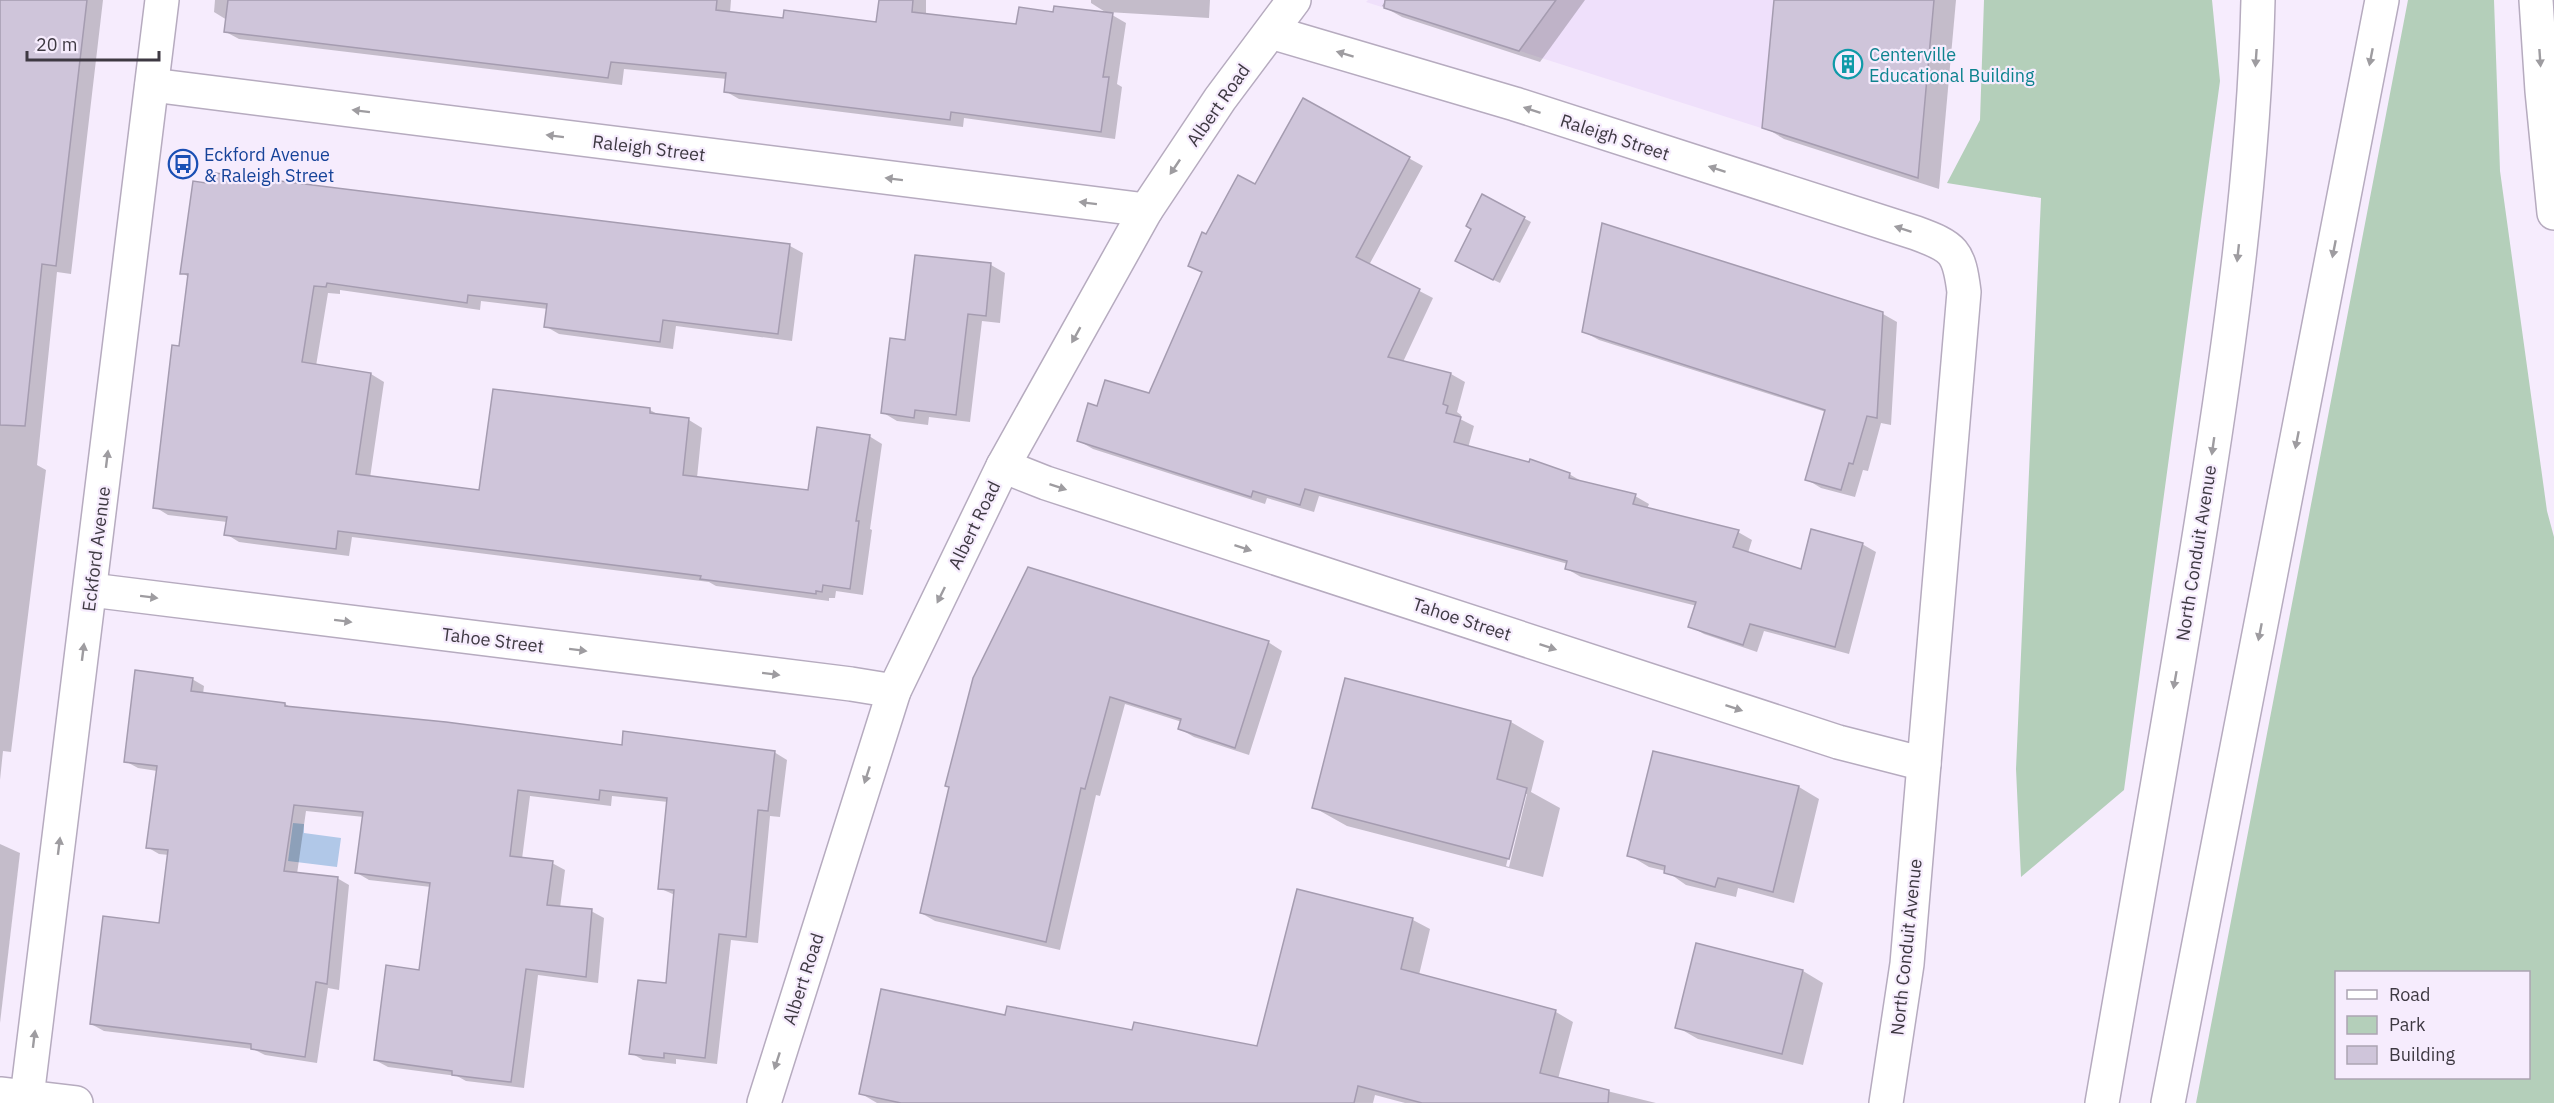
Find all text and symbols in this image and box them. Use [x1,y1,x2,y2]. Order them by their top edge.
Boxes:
scale bar [27,24,159,62]
text: 20 m [36,33,78,56]
place label: Centerville Educational Building [1869,43,2035,87]
building icon: Centerville Educational Building [1832,48,1864,80]
one-way arrow [2366,48,2375,67]
one-way arrow [1336,49,1354,58]
one-way arrow [2252,49,2261,68]
one-way arrow [2535,49,2544,68]
street label: Albert Road [1181,59,1255,151]
one-way arrow [1523,105,1541,114]
one-way arrow [352,106,371,116]
street label: Raleigh Street [1557,109,1673,165]
street label: Raleigh Street [591,130,707,166]
one-way arrow [545,131,564,140]
place label: Eckford Avenue & Raleigh Street [204,143,334,187]
bus stop icon: Eckford Avenue & Raleigh Street [167,148,199,180]
one-way arrow [1169,159,1180,175]
one-way arrow [1708,164,1726,174]
one-way arrow [885,174,904,183]
one-way arrow [1078,199,1097,208]
one-way arrow [1894,224,1912,233]
one-way arrow [2329,240,2338,259]
one-way arrow [2234,243,2243,262]
one-way arrow [1071,327,1081,344]
one-way arrow [2292,431,2301,450]
one-way arrow [2209,437,2218,456]
one-way arrow [102,449,112,468]
street label: North Conduit Avenue [2171,463,2221,643]
street label: Albert Road [943,477,1005,573]
one-way arrow [1049,483,1067,492]
street label: Eckford Avenue [77,485,115,613]
one-way arrow [1234,543,1252,553]
one-way arrow [936,586,945,603]
one-way arrow [140,592,159,602]
street label: Tahoe Street [1410,592,1514,646]
one-way arrow [333,616,352,626]
street label: Tahoe Street [441,622,545,658]
one-way arrow [2255,622,2264,641]
one-way arrow [78,642,88,661]
one-way arrow [1539,643,1557,653]
one-way arrow [568,645,587,655]
one-way arrow [762,669,781,679]
one-way arrow [2170,671,2179,690]
one-way arrow [1725,704,1743,713]
one-way arrow [862,766,872,784]
one-way arrow [54,836,64,855]
street label: North Conduit Avenue [1885,857,1927,1037]
street label: Albert Road [777,930,829,1028]
legend [2335,971,2530,1079]
text: Road [2389,983,2430,1006]
text: Park [2389,1013,2426,1036]
one-way arrow [30,1029,39,1048]
text: Building [2389,1043,2456,1066]
one-way arrow [772,1052,781,1070]

